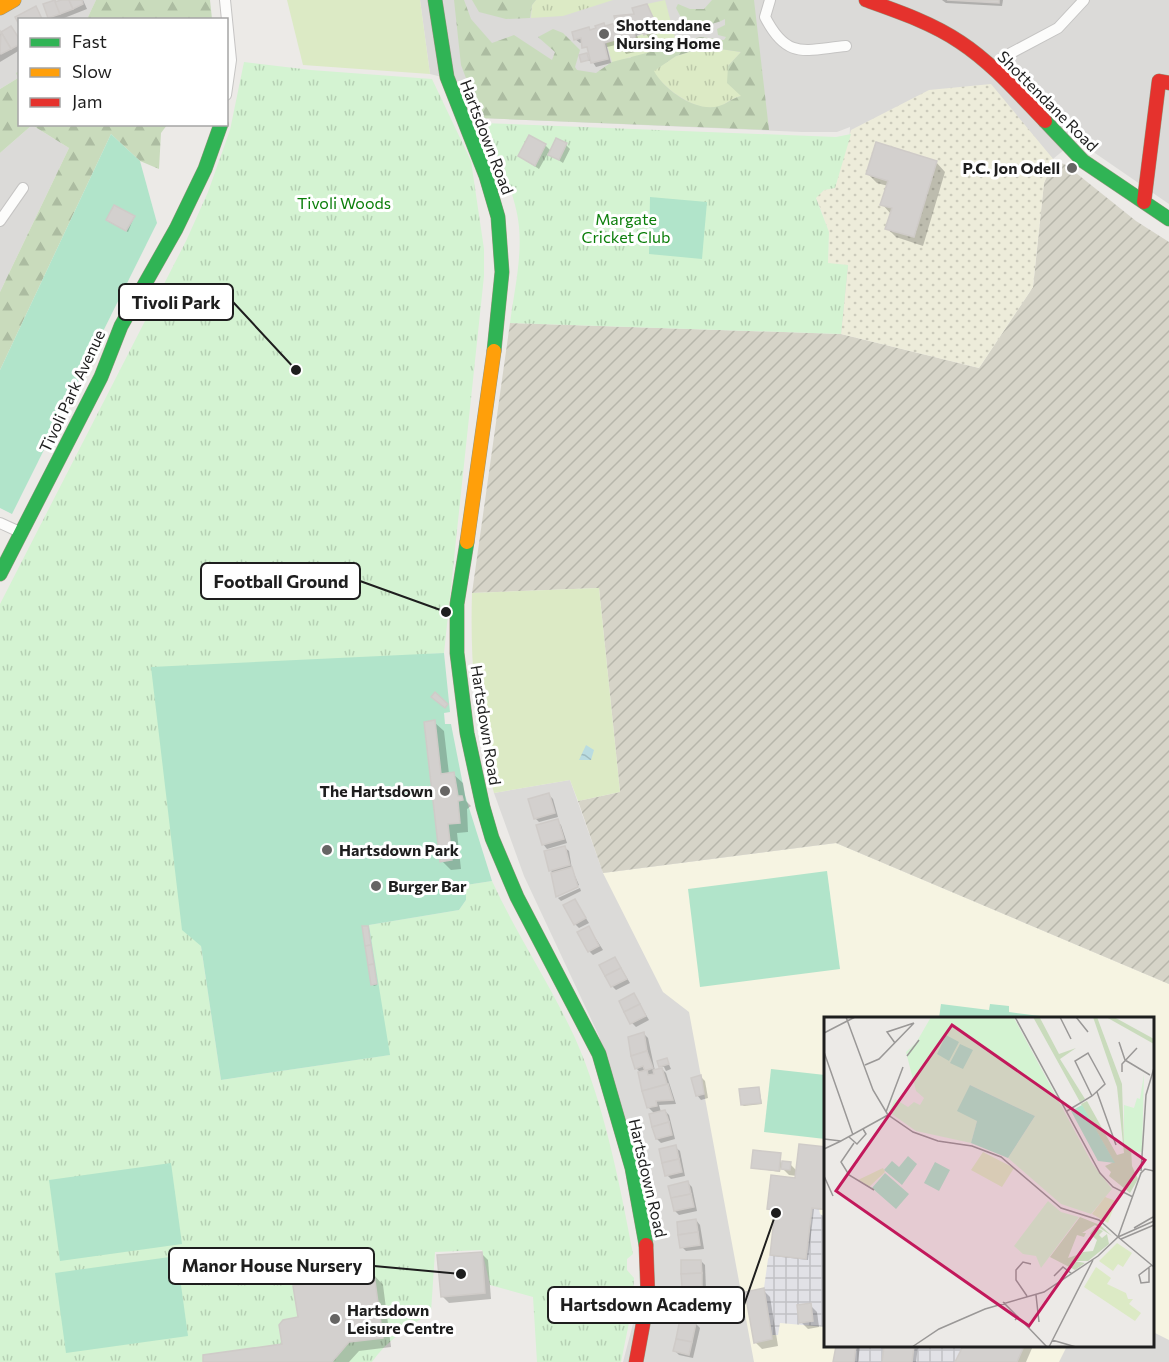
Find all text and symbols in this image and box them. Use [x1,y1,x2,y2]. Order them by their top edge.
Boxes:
place label: Shottendane Nursing Home [616,15,720,52]
legend [18,18,228,126]
marker: Shottendane Nursing Home [597,27,611,41]
text: Fast [72,30,107,52]
street label: Shottendane Road [994,46,1103,155]
text: Slow [72,60,112,82]
street label: Hartsdown Road [457,77,518,197]
text: Jam [72,90,102,112]
place label: P.C. Jon Odell [962,158,1060,177]
marker: P.C. Jon Odell [1065,161,1079,175]
park label: Tivoli Woods [297,193,391,212]
park label: Margate Cricket Club [581,209,671,246]
callout: Tivoli Park [119,284,233,320]
text: Tivoli Park [131,291,221,313]
street label: Tivoli Park Avenue [35,327,108,455]
callout: Football Ground [201,563,360,599]
text: Football Ground [214,570,348,592]
street label: Hartsdown Road [468,663,505,786]
place label: The Hartsdown [320,781,433,800]
marker: The Hartsdown [438,784,452,798]
place label: Hartsdown Park [339,840,460,859]
marker: Hartsdown Park [320,843,334,857]
place label: Burger Bar [388,876,467,895]
marker: Burger Bar [369,879,383,893]
inset map [824,1017,1154,1347]
street label: Hartsdown Road [626,1117,671,1239]
callout: Manor House Nursery [169,1248,374,1284]
text: Manor House Nursery [182,1254,362,1276]
callout: Hartsdown Academy [548,1287,744,1323]
text: Hartsdown Academy [560,1293,732,1315]
place label: Hartsdown Leisure Centre [347,1300,454,1337]
marker: Hartsdown Leisure Centre [328,1312,342,1326]

